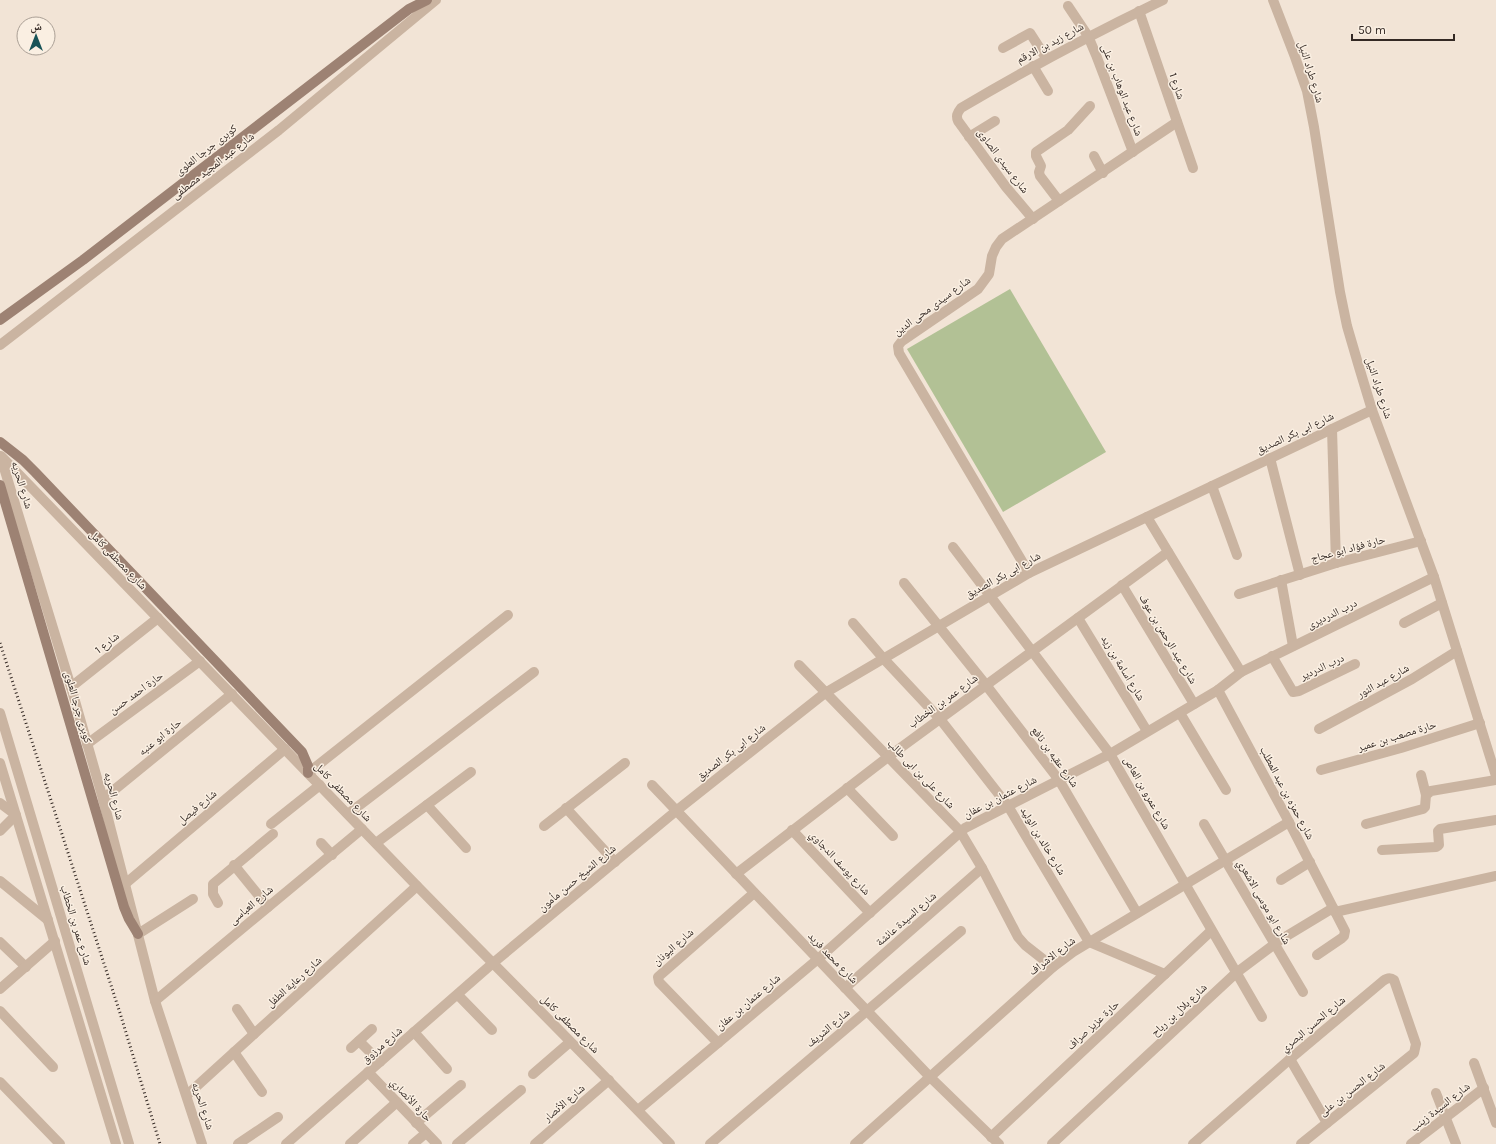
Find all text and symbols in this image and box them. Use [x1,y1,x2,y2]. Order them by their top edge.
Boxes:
north arrow [16,16,56,56]
scale bar [1352,16,1454,42]
text: ش [30,20,42,34]
street label: شارع زيد بن الارقم [1014,20,1086,67]
text: 50 m [1358,23,1386,37]
street label: شارع طراد النيل [1295,40,1327,104]
street label: شارع عبد الوهاب بن على [1098,42,1146,138]
street label: شارع 1 [1166,71,1188,101]
street label: كوبرى جرجا العلوى [173,122,240,178]
street label: شارع سيدى الصاوى [974,126,1032,196]
street label: شارع عبد المجيد مصطفى [169,130,257,202]
street label: شارع سيدى محى الدين [891,274,973,338]
street label: شارع طراد النيل [1363,356,1395,420]
street label: شارع ابى بكر الصديق [1254,409,1336,457]
street label: شارع الحريه [9,460,35,510]
street label: شارع مصطفى كامل [86,528,150,592]
street label: حارة فؤاد ابو عجاج [1309,533,1387,565]
street label: شارع ابى بكر الصديق [963,549,1043,601]
street label: شارع عبد الرحمن بن عوف [1136,592,1200,686]
street label: درب الدرديرى [1305,596,1359,632]
street label: شارع 1 [92,630,122,656]
street label: شارع أسامة بن زيد [1098,632,1148,703]
street label: درب الدردير [1297,651,1346,683]
street label: شارع عبد النور [1354,661,1411,701]
street label: كوبرى جرجا العلوى [61,669,95,745]
street label: حارة احمد حسن [106,669,166,717]
street label: شارع عمر بن الخطاب [906,671,980,731]
street label: حارة ابو عنبه [136,716,184,758]
street label: حارة مصعب بن عمير [1355,718,1438,754]
street label: شارع ابى بكر الصديق [694,721,768,783]
street label: شارع عقبه بن نافع [1029,724,1081,790]
street label: شارع على بن ابى طالب [885,737,957,811]
street label: شارع حمزه بن عبد المطلب [1257,744,1317,842]
street label: شارع عمرو بن العاص [1121,754,1173,832]
street label: شارع مصطفى كامل [311,760,375,824]
street label: شارع الحريه [101,771,127,821]
street label: شارع عثمان بن عفان [961,773,1039,821]
street label: شارع فيصل [175,787,219,827]
street label: شارع خالد بن الوليد [1018,805,1068,877]
street label: شارع يوسف الدجاوي [806,828,873,899]
street label: شارع الشيخ حسن مأمون [535,841,618,914]
street label: شارع ابو موسى الاشعري [1233,857,1294,948]
street label: شارع عمر بن الخطاب [58,883,94,967]
street label: شارع العباسى [226,883,276,927]
street label: شارع السيدة عائشة [873,889,939,949]
street label: شارع اليونان [650,926,696,968]
street label: شارع محمد فريد [805,930,861,986]
street label: شارع الاشراف [1026,934,1078,978]
street label: شارع رعاية الطفل [264,954,324,1010]
street label: شارع عثمان بن عفان [713,971,783,1033]
street label: شارع بلال بن رباح [1148,981,1210,1039]
street label: شارع مصطفى كامل [538,992,602,1056]
street label: شارع الحسن البصري [1278,993,1349,1056]
street label: حارة عزيز صراف [1064,997,1122,1053]
street label: شارع الشريف [804,1006,852,1050]
street label: شارع مرزوق [359,1024,405,1066]
street label: شارع الحسن بن على [1316,1059,1388,1119]
street label: حارة الأنصاري [386,1076,434,1126]
street label: شارع السيدة زينب [1408,1080,1472,1134]
street label: شارع الحريه [189,1081,217,1131]
street label: شارع الأنصار [540,1082,587,1125]

